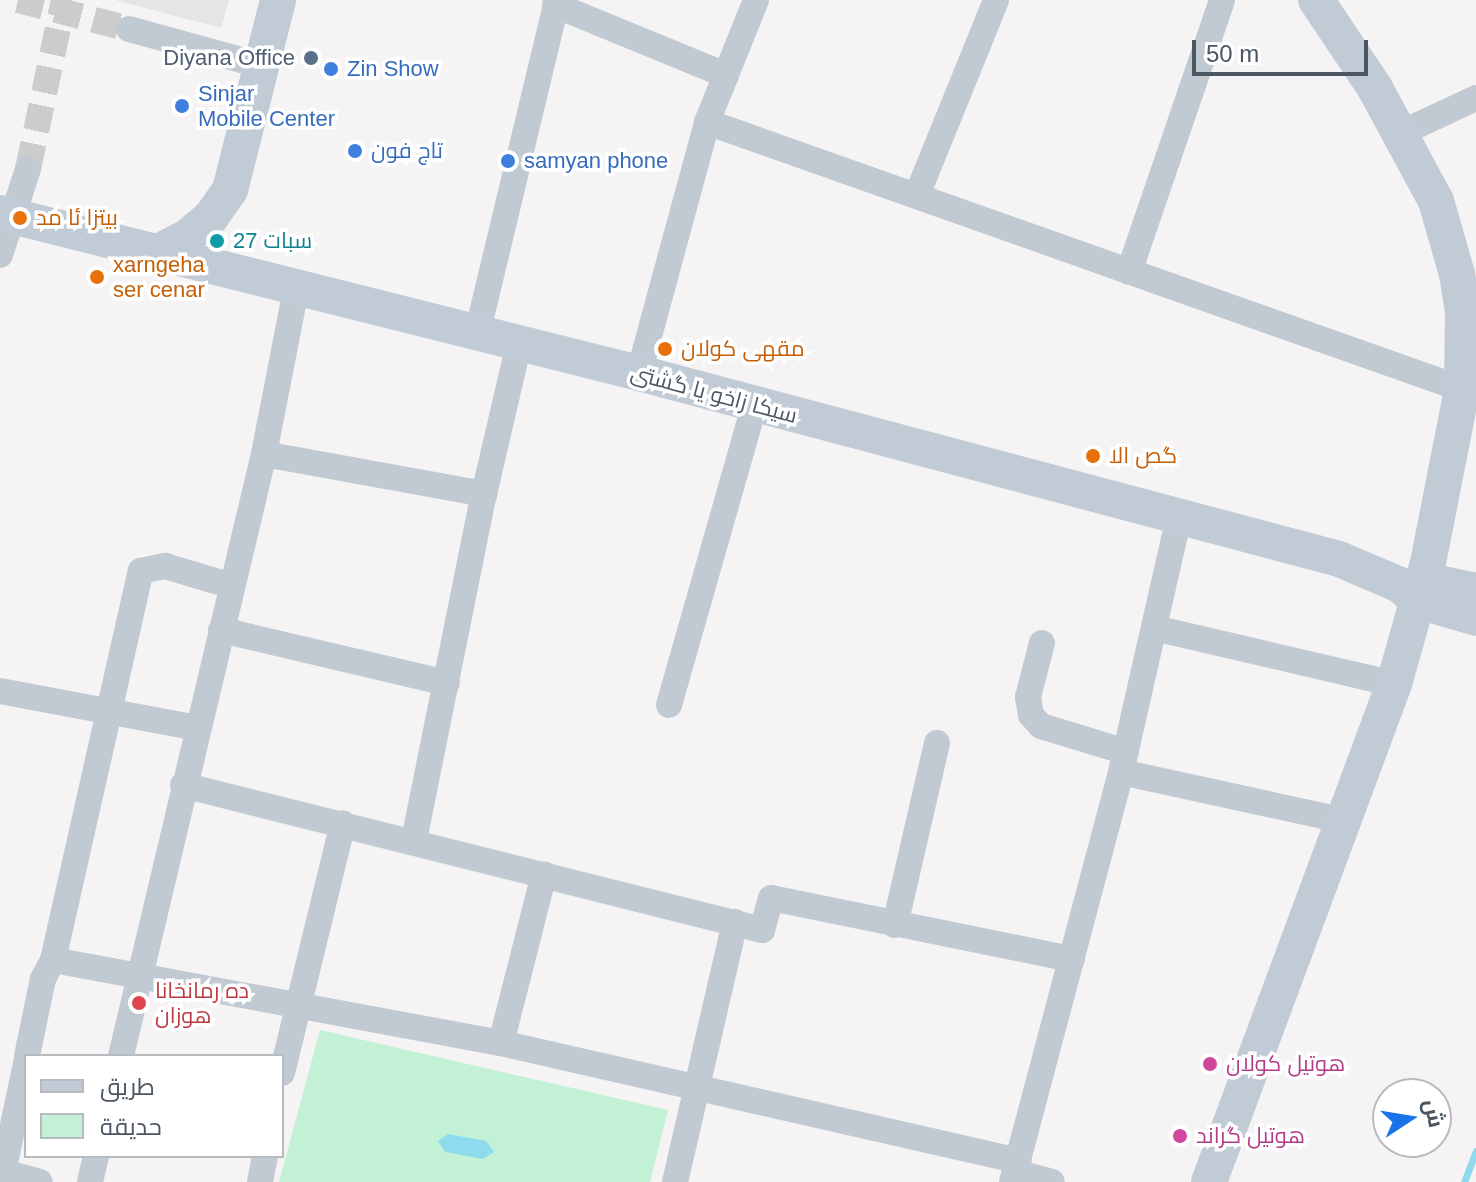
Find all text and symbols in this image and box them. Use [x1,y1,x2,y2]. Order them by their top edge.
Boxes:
scale bar [1196,24,1372,74]
text: 50 m [1206,40,1259,67]
place label: Diyana Office [163,45,295,71]
marker: Diyana Office [302,49,320,67]
place label: Zin Show [347,56,439,82]
marker: Zin Show [322,60,340,78]
place label: Sinjar Mobile Center [198,80,335,132]
marker: Sinjar Mobile Center [173,97,191,115]
place label: تاج فون [371,138,443,164]
marker: تاج فون [346,142,364,160]
place label: samyan phone [524,148,668,174]
marker: samyan phone [499,152,517,170]
place label: بيتزا ئا مد [36,205,118,231]
marker: بيتزا ئا مد [11,209,29,227]
place label: 27 سبات [233,228,312,254]
marker: 27 سبات [208,232,226,250]
place label: xarngeha ser cenar [113,251,205,302]
marker: xarngeha ser cenar [88,268,106,286]
place label: مقهى كولان [681,336,805,362]
marker: مقهى كولان [656,340,674,358]
street label: سیکا زاخو یا گشتى [628,359,800,429]
place label: گص الا [1109,443,1177,469]
marker: گص الا [1084,447,1102,465]
place label: ده رمانخانا هوزان [155,977,249,1028]
marker: ده رمانخانا هوزان [130,994,148,1012]
place label: هوتيل كولان [1226,1051,1345,1077]
legend [24,1054,284,1158]
marker: هوتيل كولان [1201,1055,1219,1073]
text: طريق [100,1073,155,1100]
north arrow [1372,1078,1452,1158]
text: ش [1419,1097,1449,1130]
text: حديقة [100,1113,162,1140]
place label: هوتیل گراند [1196,1123,1305,1149]
marker: هوتیل گراند [1171,1127,1189,1145]

